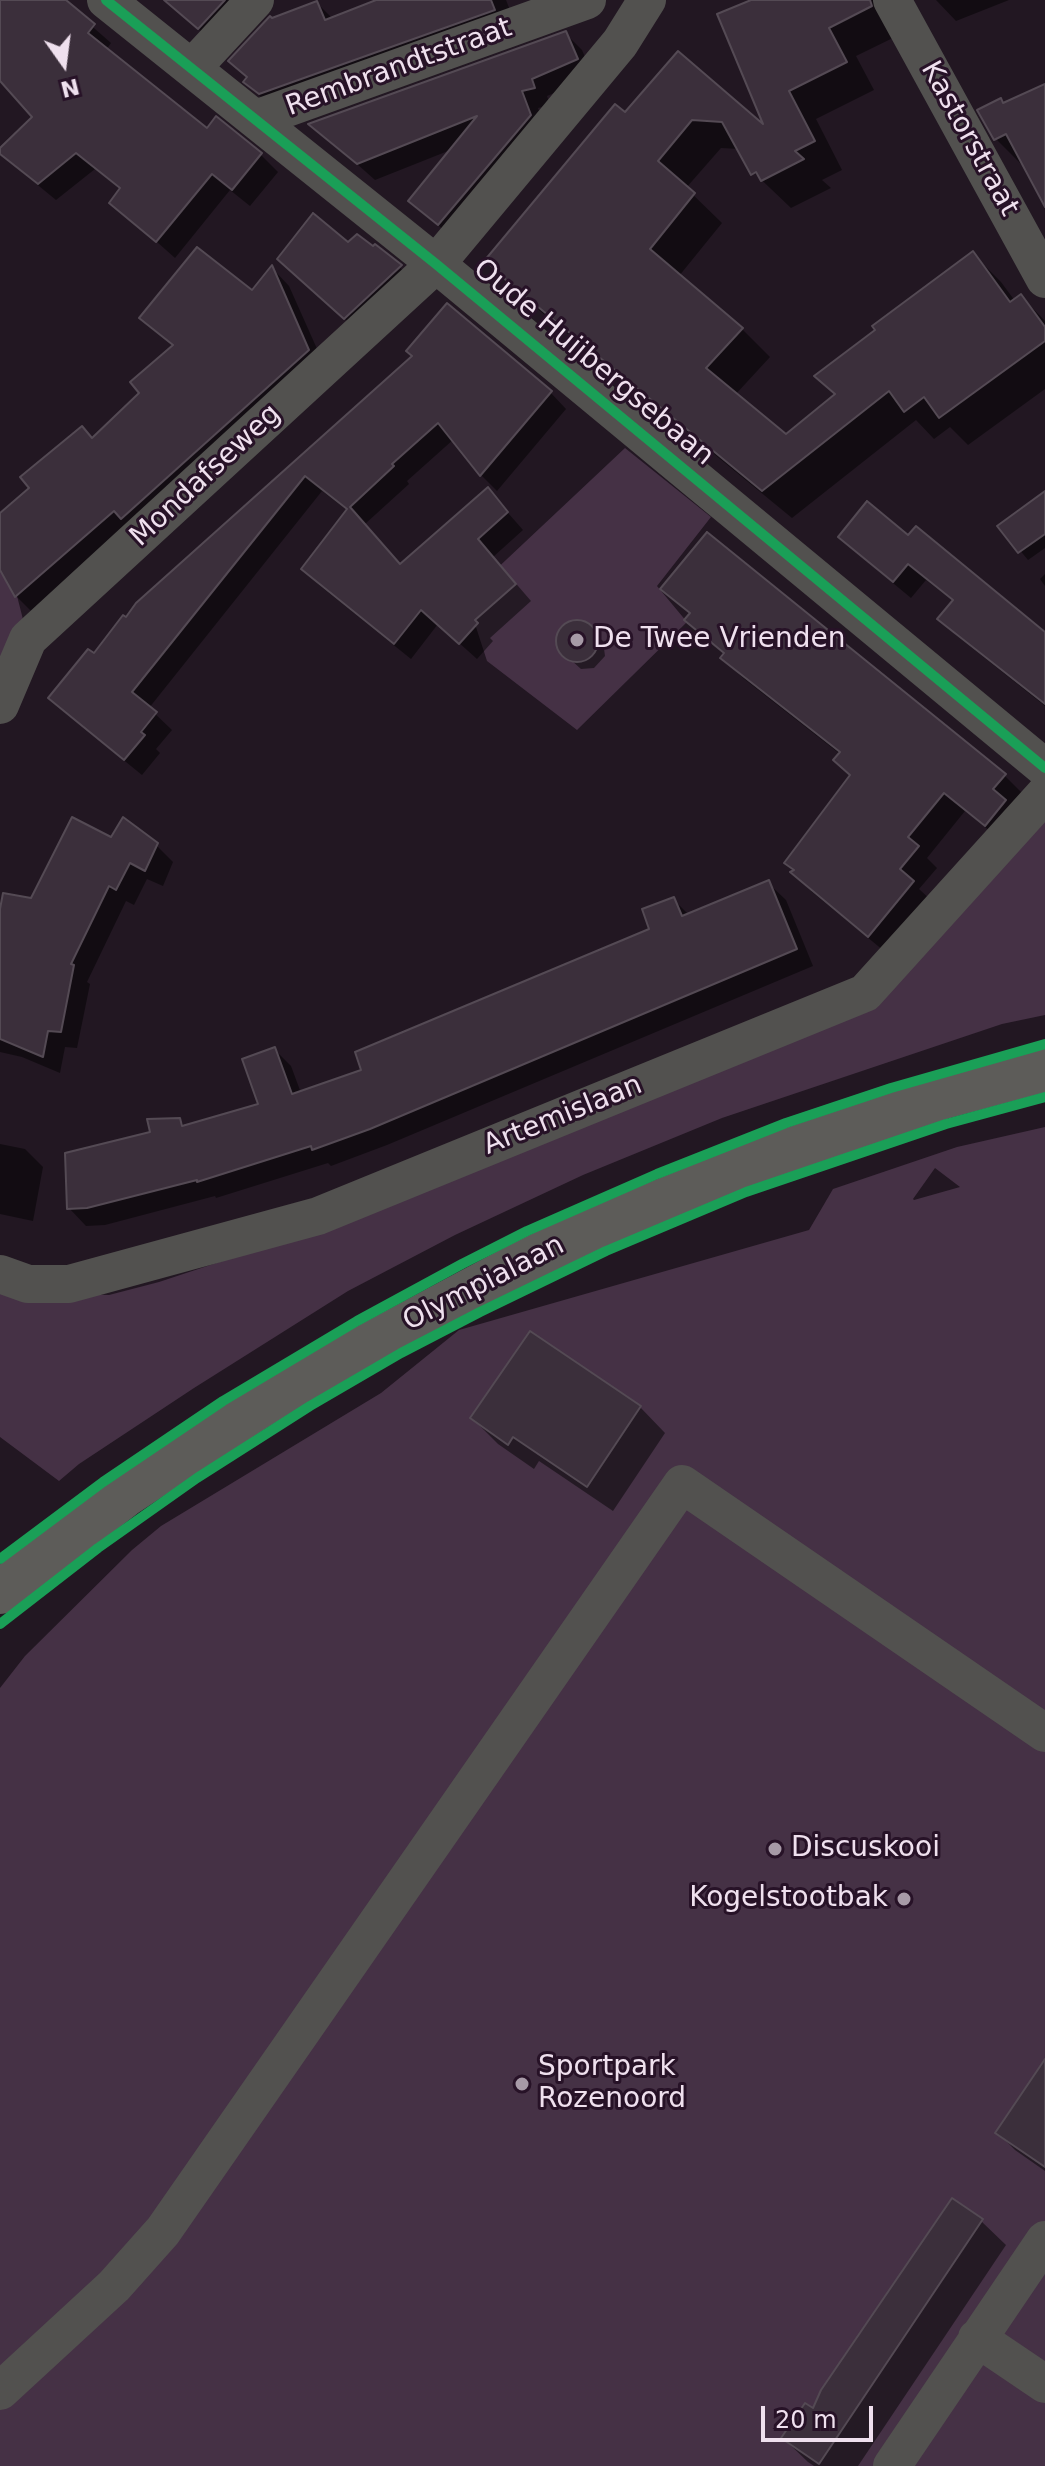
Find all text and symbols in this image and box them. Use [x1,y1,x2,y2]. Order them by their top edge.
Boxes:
street label: Rembrandtstraat [281,12,517,124]
north arrow [24,24,104,104]
street label: Kastorstraat [913,56,1025,222]
text: N [58,73,82,102]
street label: Oude Huijbergsebaan [466,253,720,473]
street label: Mondafseweg [124,398,288,554]
place label: De Twee Vrienden [593,623,846,657]
marker: De Twee Vrienden [568,631,586,649]
street label: Artemislaan [479,1069,647,1163]
street label: Olympialaan [398,1229,570,1339]
place label: Discuskooi [791,1832,940,1866]
marker: Discuskooi [766,1840,784,1858]
place label: Kogelstootbak [689,1882,888,1916]
marker: Kogelstootbak [895,1890,913,1908]
place label: Sportpark Rozenoord [538,2051,686,2117]
marker: Sportpark Rozenoord [513,2075,531,2093]
scale bar [765,2390,877,2440]
text: 20 m [775,2406,837,2434]

